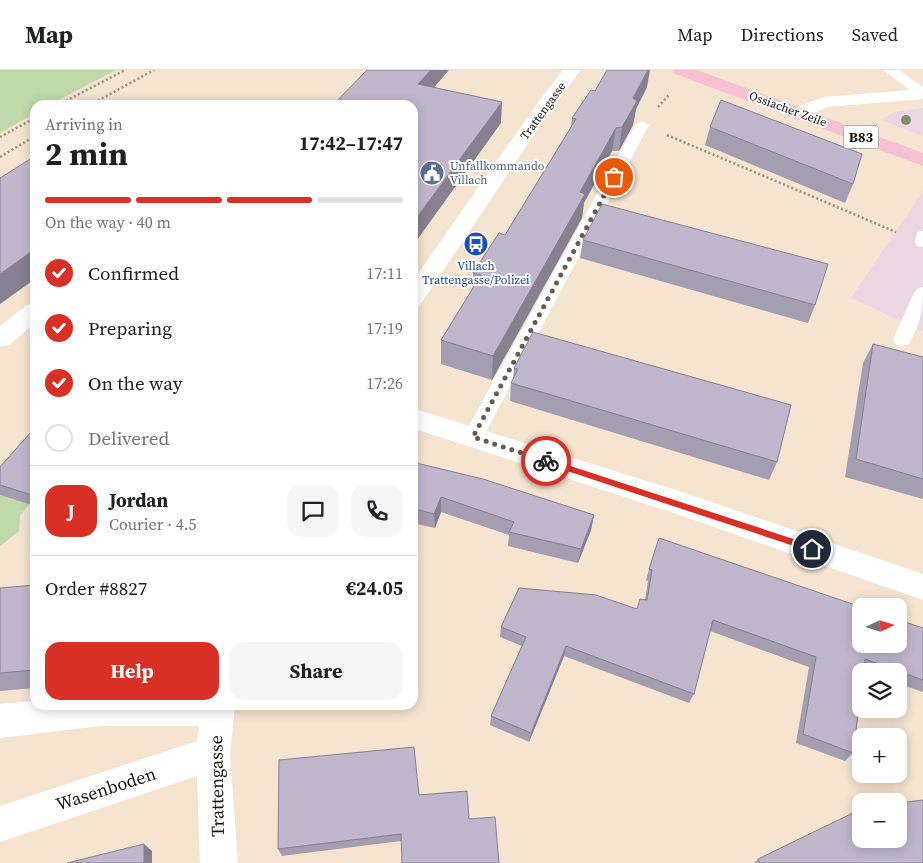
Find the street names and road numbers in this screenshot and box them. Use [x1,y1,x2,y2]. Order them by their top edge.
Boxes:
street label: Trattengasse [517,79,569,143]
street label: Ossiacher Zeile [747,88,829,130]
road number: B83 [844,126,878,148]
street label: Trattengasse [203,735,230,837]
street label: Wasenboden [53,761,159,816]

